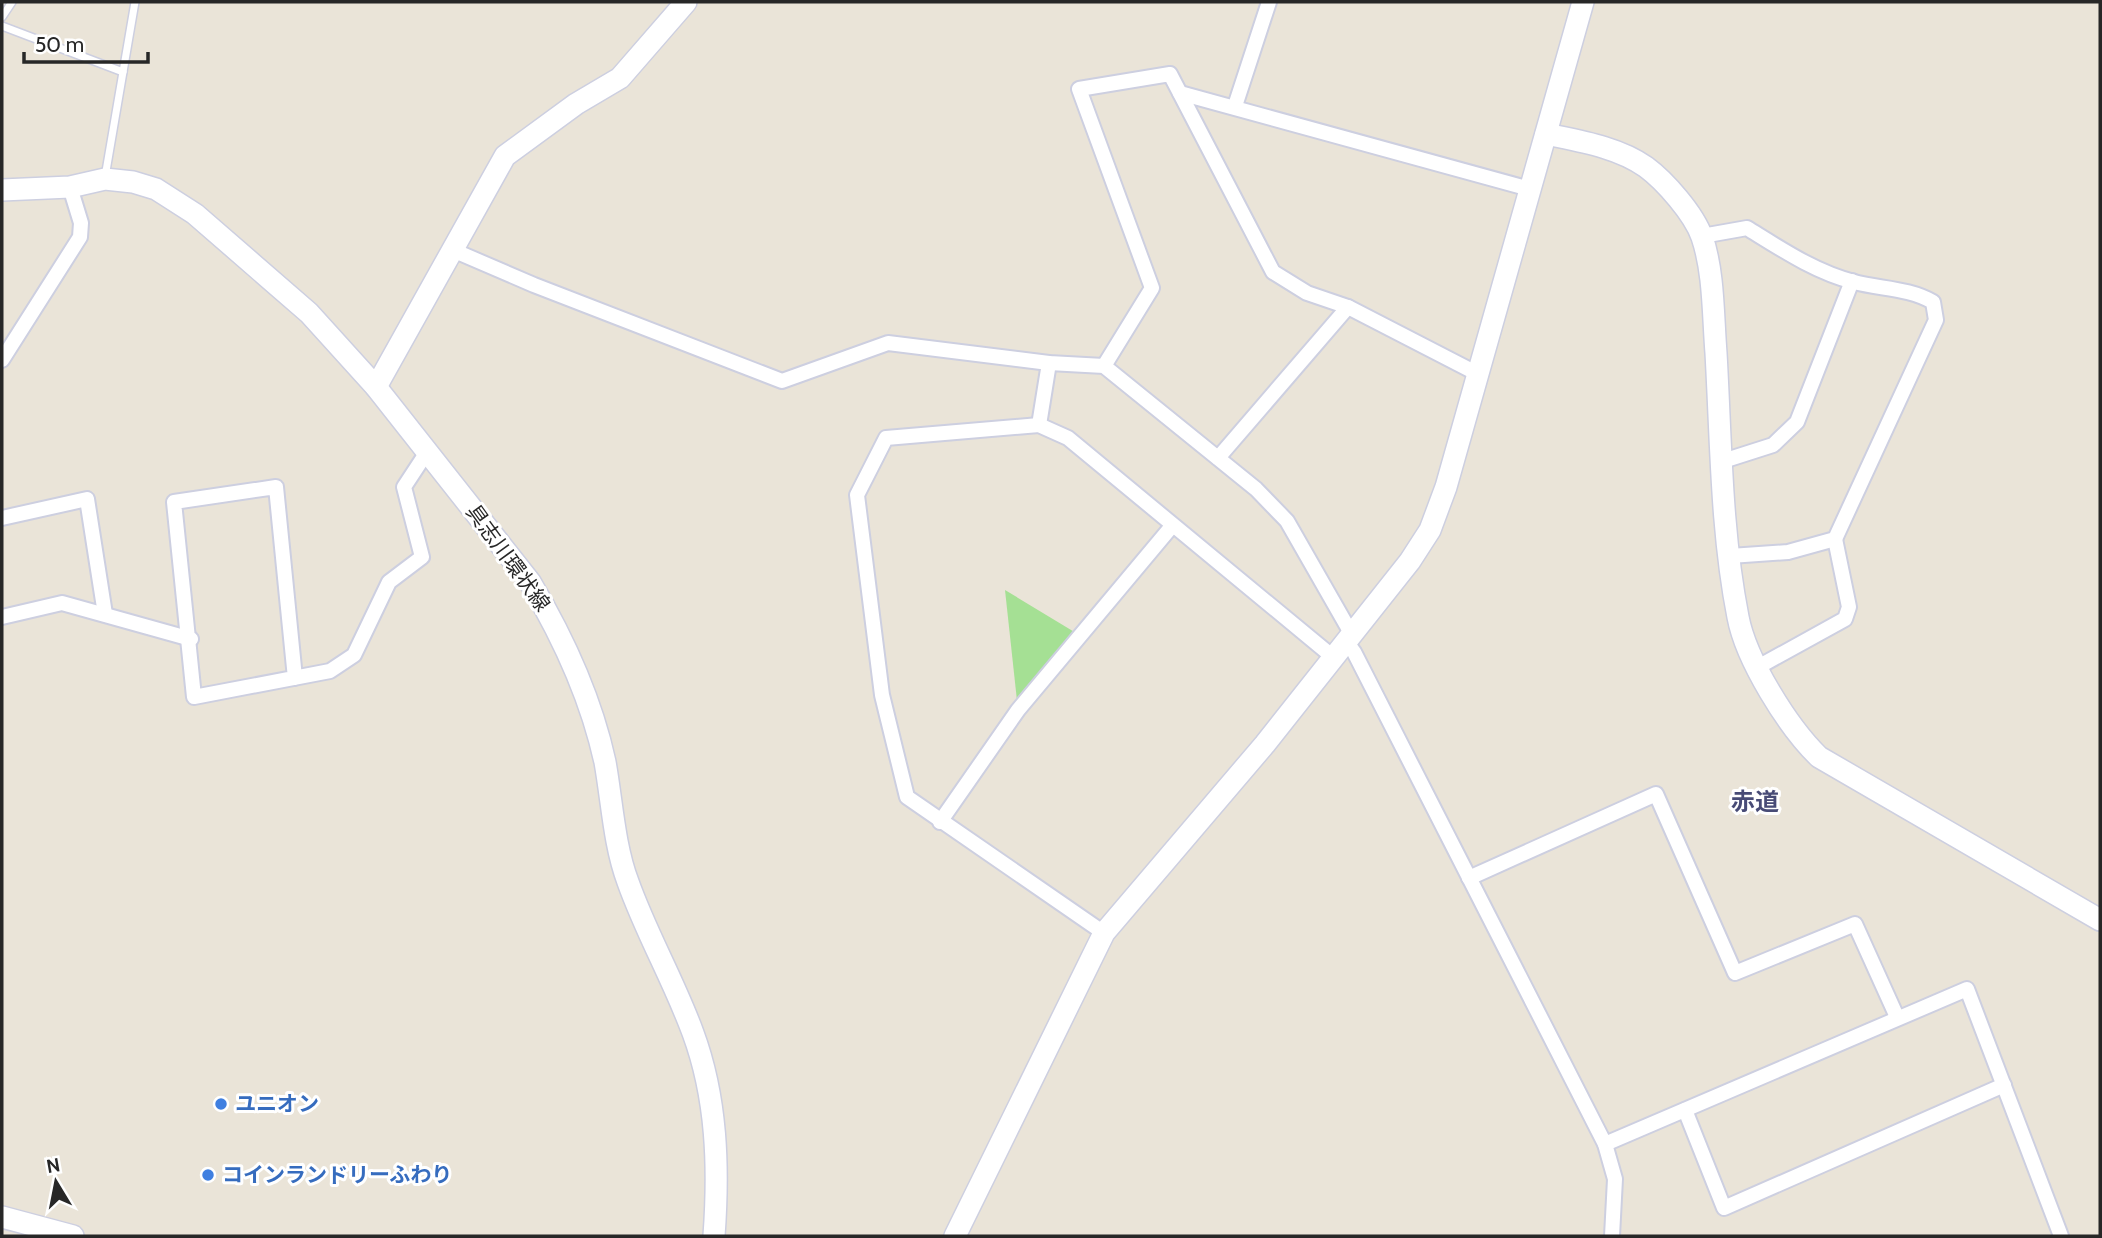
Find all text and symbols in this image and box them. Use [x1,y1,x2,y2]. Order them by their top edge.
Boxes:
scale bar [24,21,149,65]
text: 50 m [35,32,84,57]
street label: 具志川環状線 [461,499,556,616]
district label: 赤道 [1731,787,1779,816]
place label: ユニオン [235,1091,319,1116]
marker: ユニオン [213,1096,229,1112]
north arrow [21,1147,91,1217]
text: N [45,1153,62,1178]
place label: コインランドリーふわり [222,1162,452,1187]
marker: コインランドリーふわり [200,1167,216,1183]

